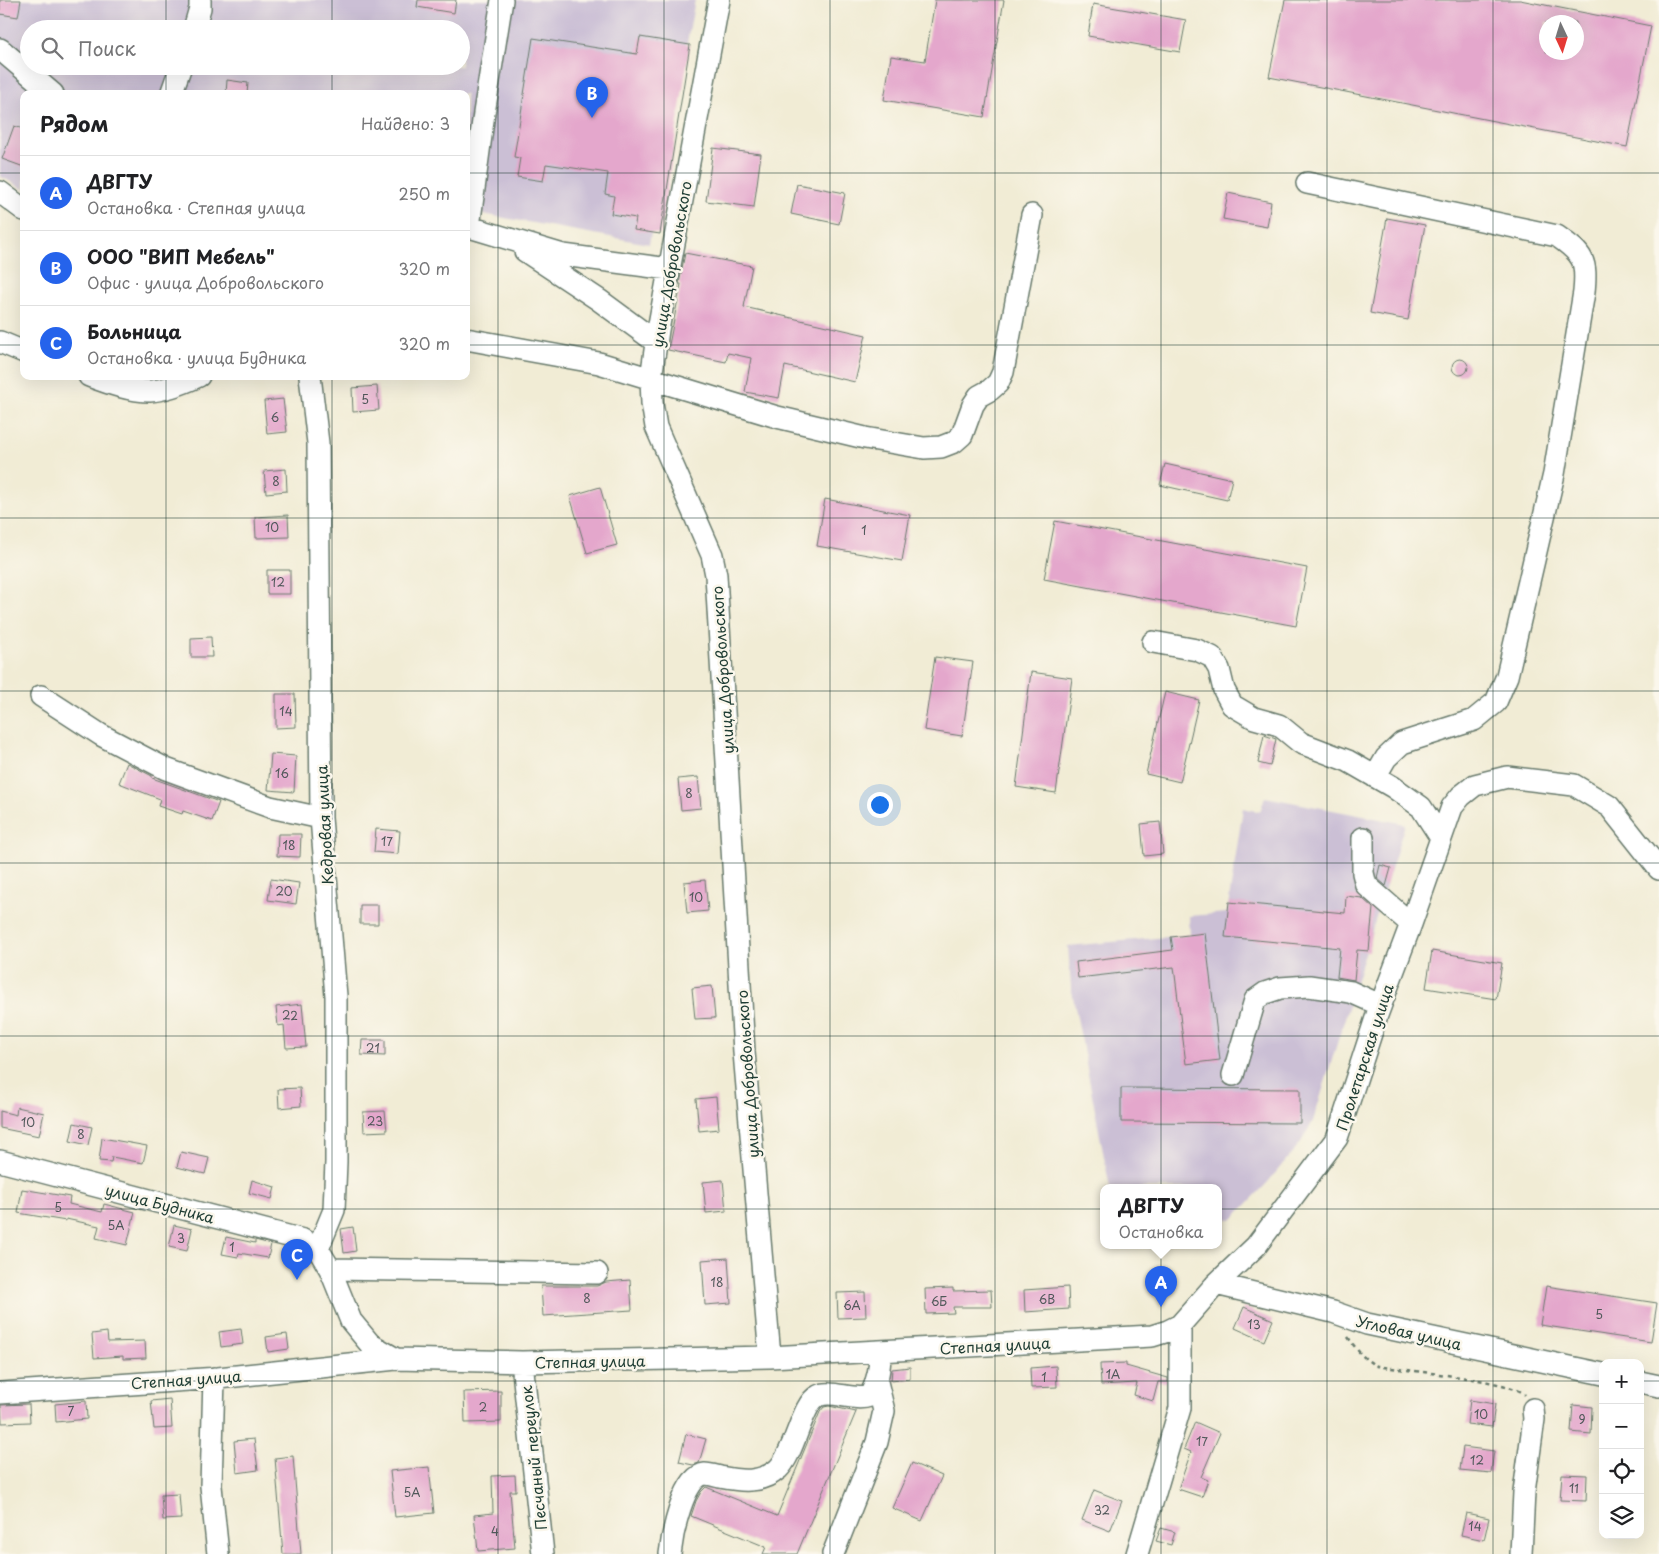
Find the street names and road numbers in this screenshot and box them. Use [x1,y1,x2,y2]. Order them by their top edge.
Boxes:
street label: улица Добровольского [645,179,697,349]
street label: улица Добровольского [705,585,739,755]
street label: Кедровая улица [309,764,339,885]
street label: Пролетарская улица [1329,980,1399,1133]
street label: улица Добровольского [730,989,764,1159]
street label: улица Будника [103,1177,218,1229]
street label: Угловая улица [1354,1309,1465,1355]
street label: Степная улица [939,1331,1052,1359]
street label: Степная улица [534,1349,646,1373]
street label: Степная улица [130,1364,243,1394]
street label: Песчаный переулок [514,1385,552,1531]

